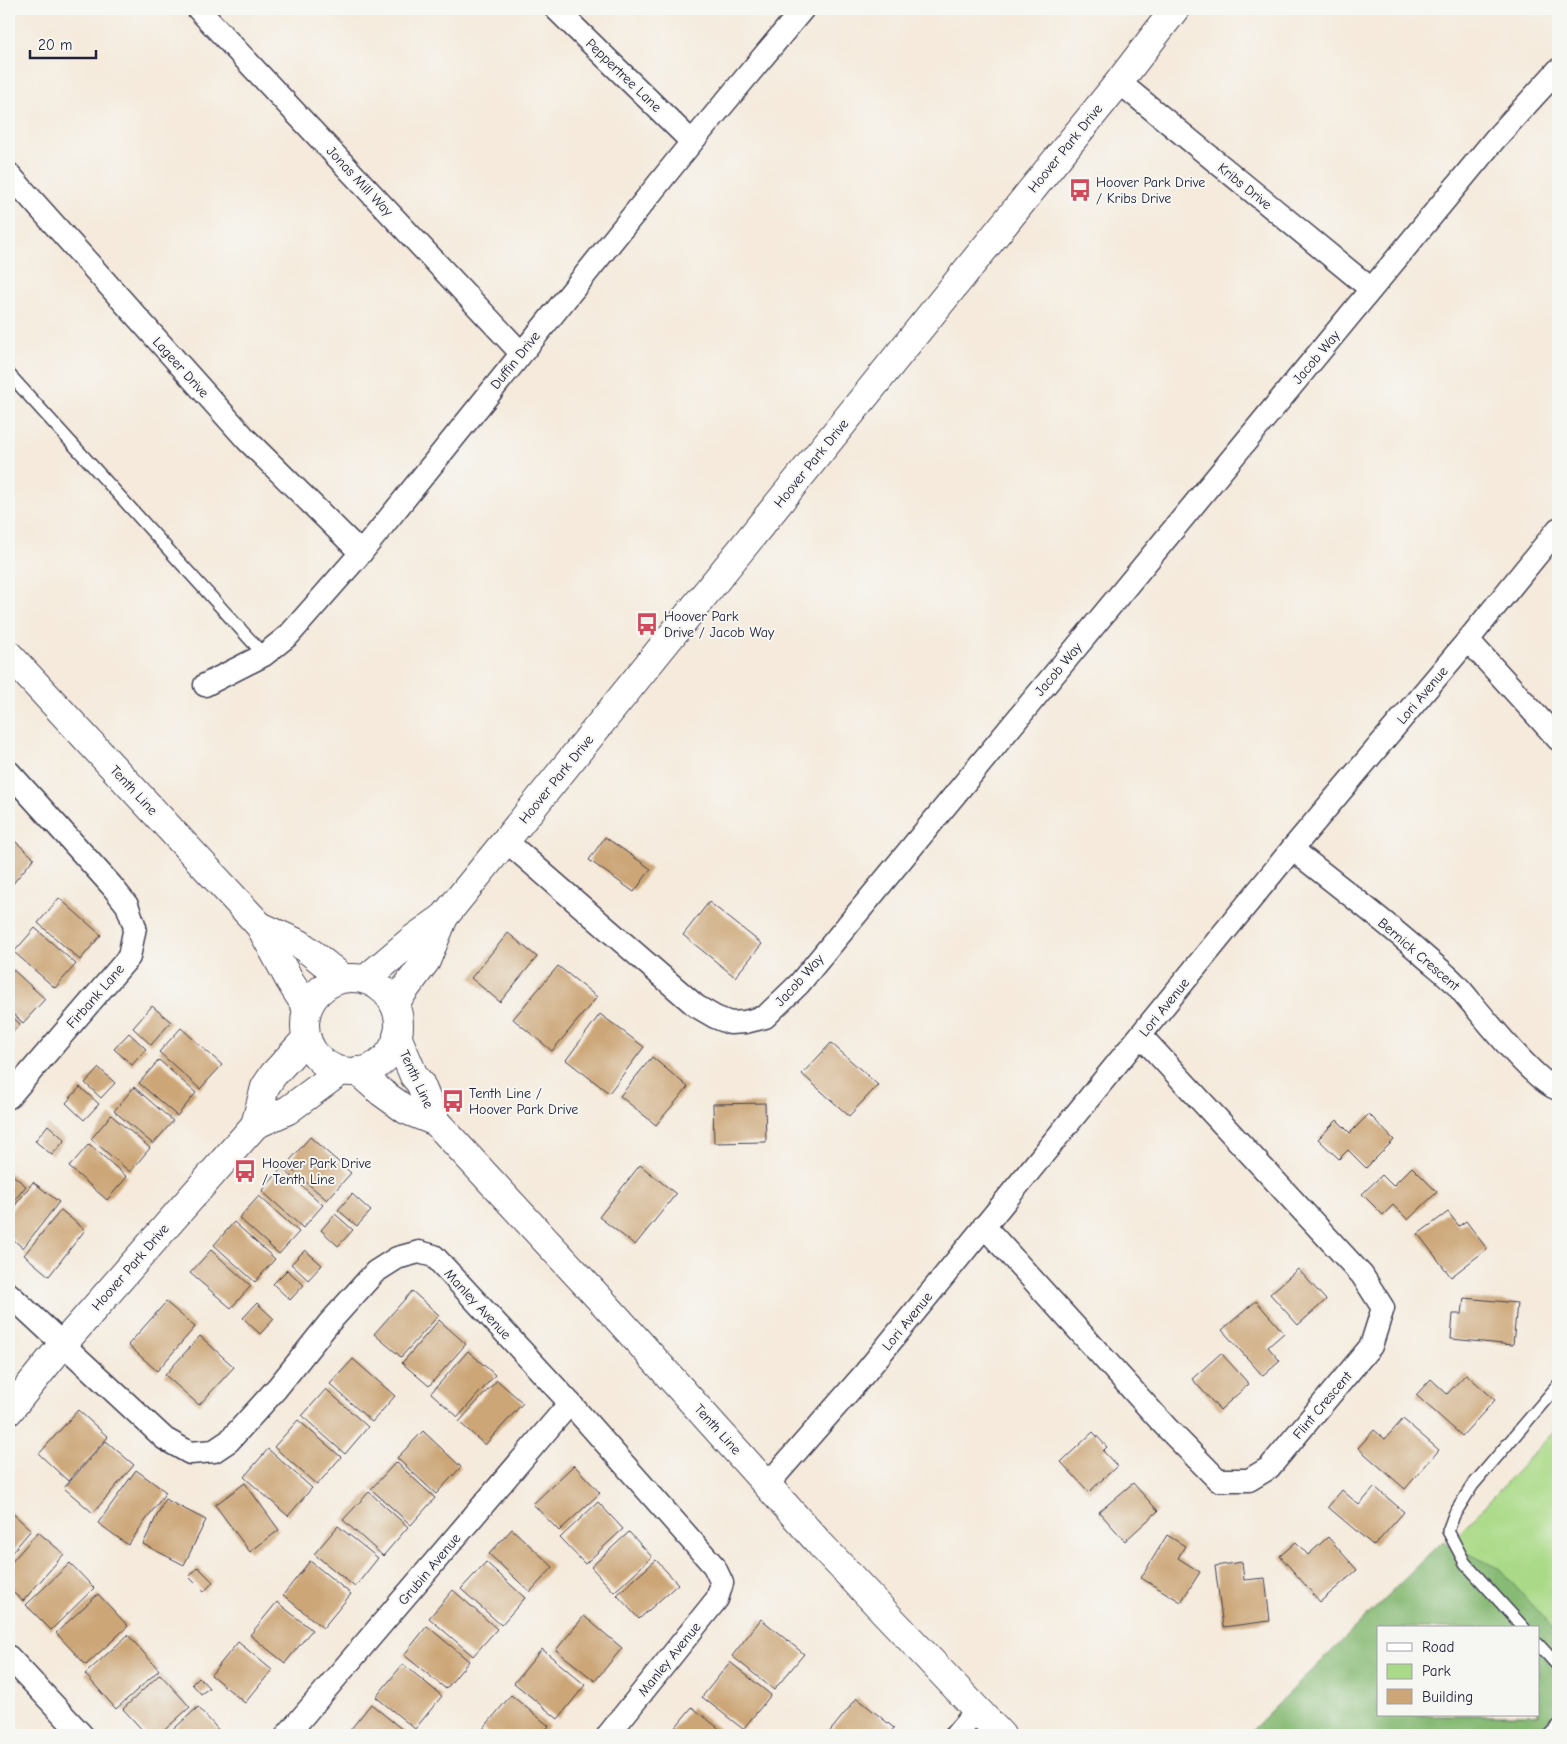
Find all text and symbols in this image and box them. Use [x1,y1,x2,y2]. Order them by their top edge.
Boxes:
scale bar [30,28,96,60]
street label: Peppertree Lane [582,35,665,116]
text: 20 m [38,36,72,54]
street label: Hoover Park Drive [1024,101,1106,196]
street label: Jonas Mill Way [323,143,397,220]
street label: Kribs Drive [1214,159,1275,213]
place label: Hoover Park Drive / Kribs Drive [1096,174,1205,207]
bus stop icon: Hoover Park Drive / Kribs Drive [1067,177,1093,203]
street label: Jacob Way [1289,327,1344,388]
street label: Duffin Drive [487,328,544,393]
street label: Lageer Drive [149,333,212,401]
street label: Hoover Park Drive [770,416,852,511]
place label: Hoover Park Drive / Jacob Way [664,608,775,641]
bus stop icon: Hoover Park Drive / Jacob Way [634,611,660,637]
street label: Jacob Way [1031,639,1086,700]
street label: Lori Avenue [1393,663,1451,728]
street label: Hoover Park Drive [515,732,597,827]
street label: Tenth Line [106,762,161,819]
street label: Bernick Crescent [1374,914,1464,995]
street label: Jacob Way [771,950,828,1010]
street label: Firbank Lane [63,961,128,1032]
street label: Lori Avenue [1136,975,1193,1040]
street label: Tenth Line [396,1047,437,1111]
place label: Tenth Line / Hoover Park Drive [469,1085,578,1118]
bus stop icon: Tenth Line / Hoover Park Drive [440,1088,466,1114]
place label: Hoover Park Drive / Tenth Line [262,1155,371,1188]
bus stop icon: Hoover Park Drive / Tenth Line [232,1158,258,1184]
street label: Hoover Park Drive [88,1221,173,1314]
street label: Manley Avenue [441,1266,515,1343]
street label: Lori Avenue [879,1289,936,1354]
street label: Flint Crescent [1289,1367,1356,1443]
street label: Tenth Line [691,1401,745,1458]
street label: Grubin Avenue [394,1530,464,1609]
street label: Manley Avenue [634,1619,704,1700]
legend [1377,1626,1540,1716]
text: Road [1422,1638,1454,1656]
text: Park [1422,1662,1451,1680]
text: Building [1422,1688,1473,1706]

